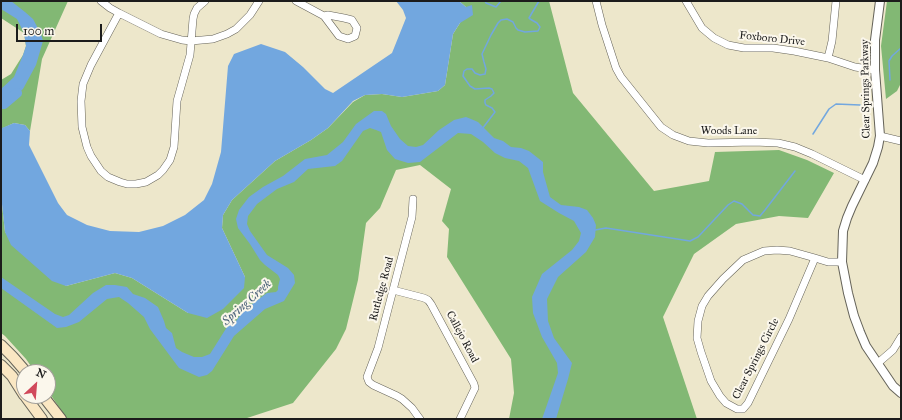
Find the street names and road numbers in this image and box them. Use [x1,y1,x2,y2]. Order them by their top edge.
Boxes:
street label: Foxboro Drive [739,29,805,49]
street label: Clear Springs Parkway [859,39,873,139]
street label: Woods Lane [701,124,757,138]
street label: Rutledge Road [367,255,397,323]
street label: Callejo Road [443,309,481,365]
street label: Clear Springs Circle [730,316,782,402]

